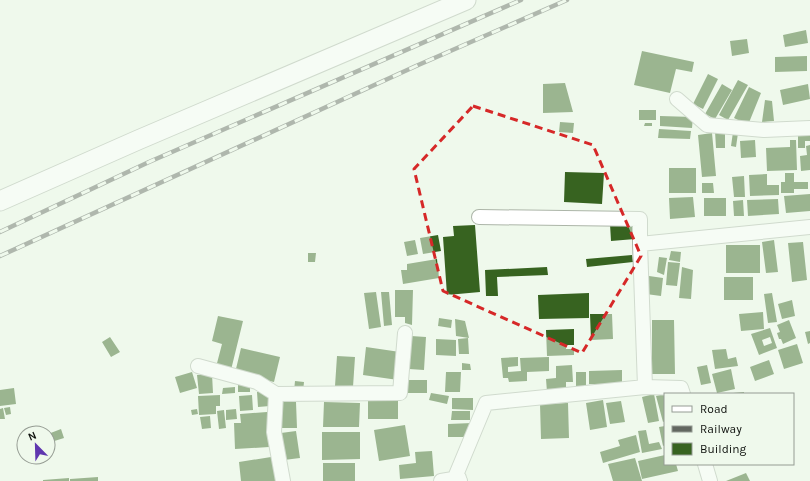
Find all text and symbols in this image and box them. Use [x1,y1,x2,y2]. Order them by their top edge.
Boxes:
legend [664,393,794,465]
text: Road [700,402,728,416]
text: Railway [700,422,742,436]
north arrow [16,425,56,465]
text: N [26,429,38,444]
text: Building [700,442,747,456]

